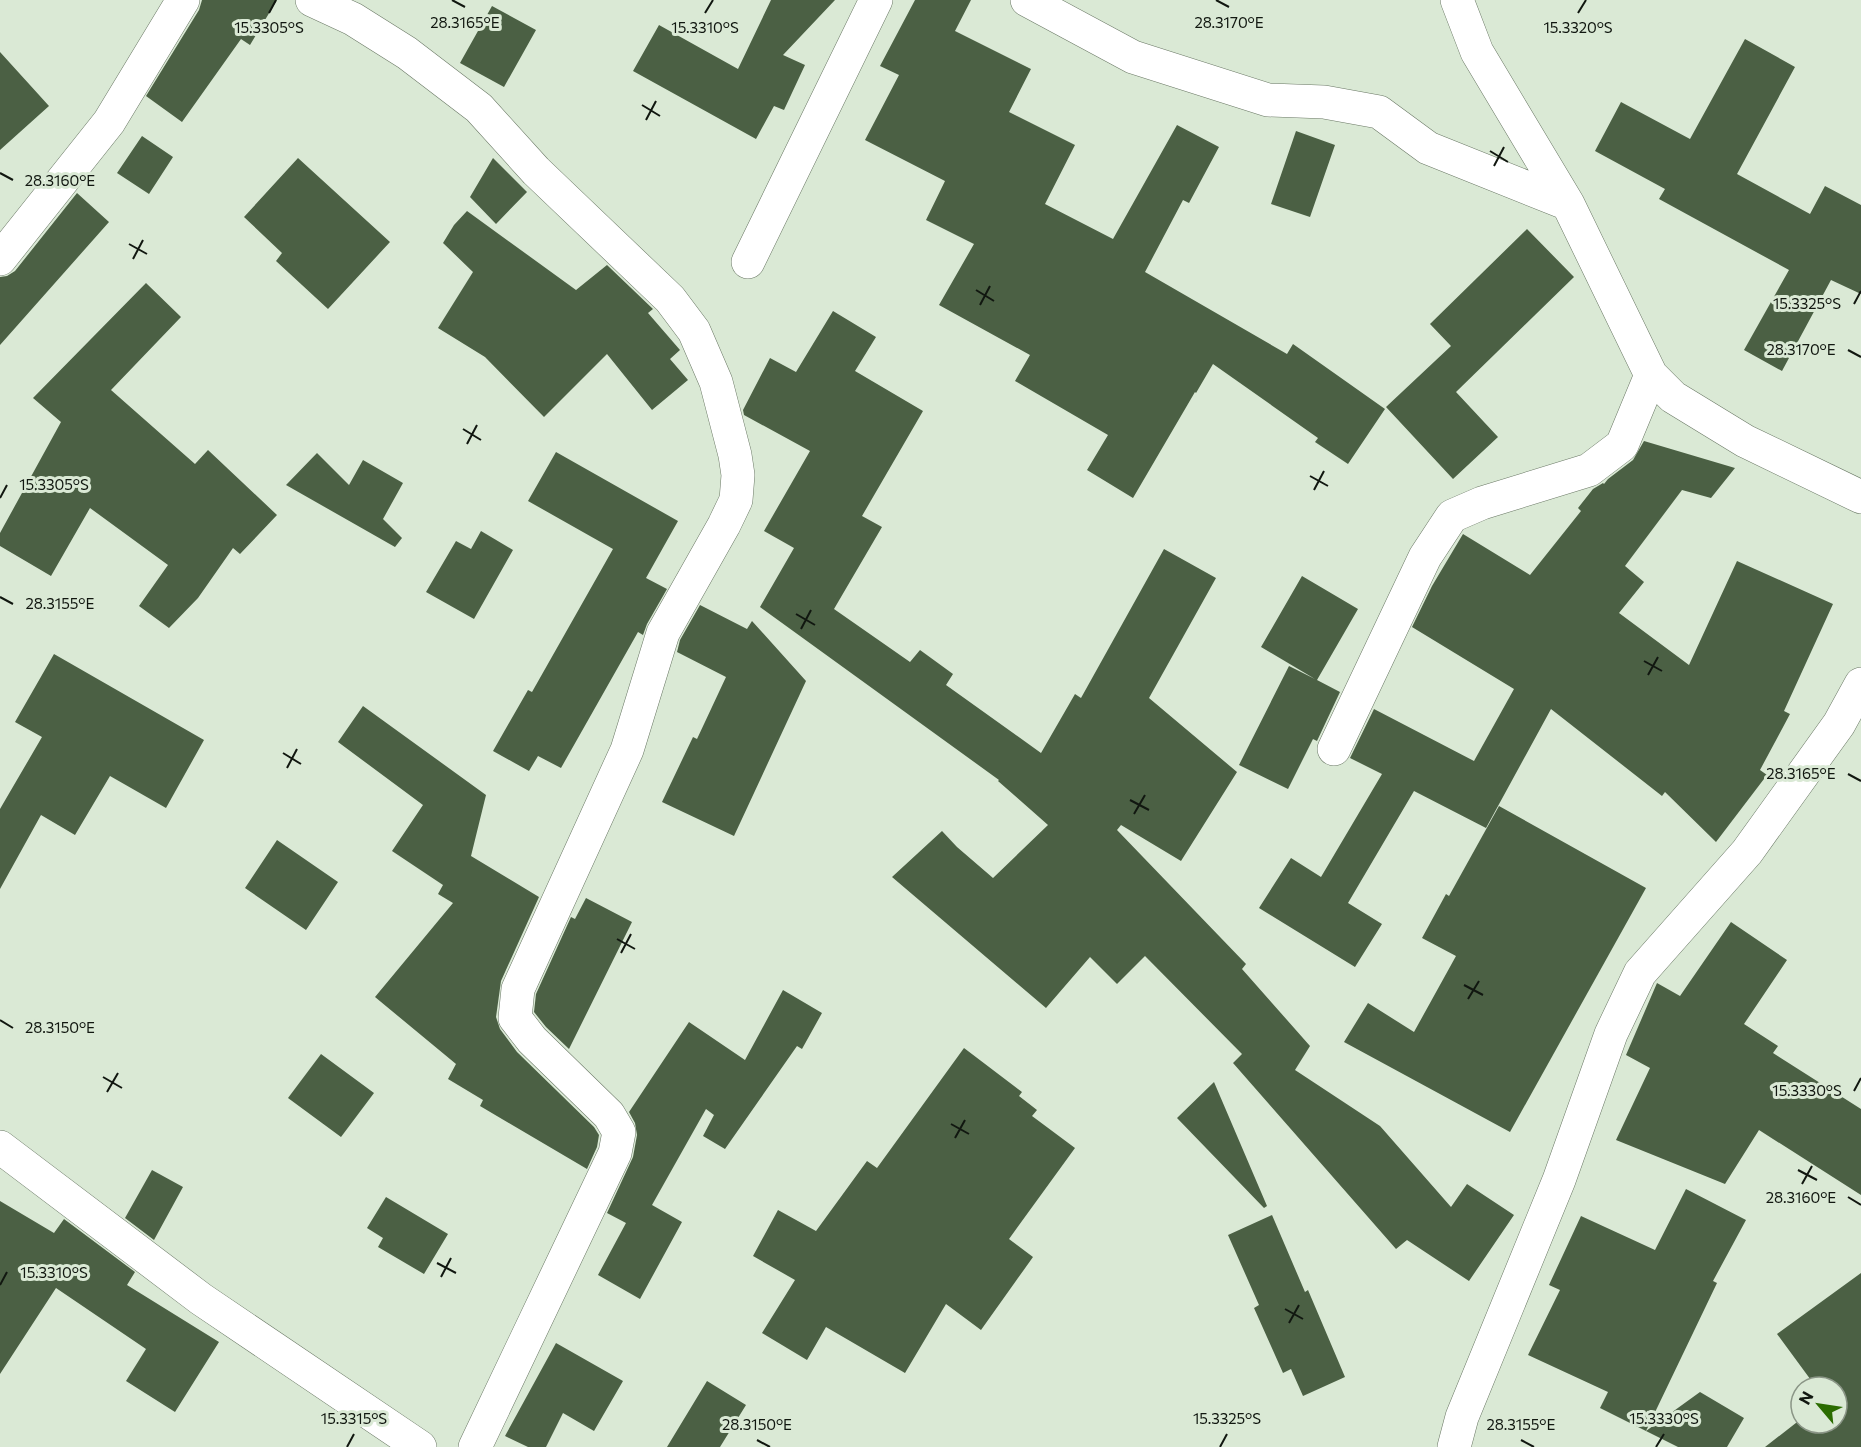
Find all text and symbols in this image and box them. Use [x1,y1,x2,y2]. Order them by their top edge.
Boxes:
text: 28.3165°E [430,13,500,31]
text: 28.3170°E [1194,13,1264,31]
text: 15.3305°S [234,18,304,36]
text: 15.3310°S [671,18,739,36]
text: 15.3320°S [1543,18,1613,36]
text: 28.3160°E [25,171,95,189]
text: 15.3325°S [1773,294,1841,312]
text: 28.3170°E [1766,340,1836,358]
text: 15.3305°S [19,475,89,493]
text: 28.3155°E [26,594,95,612]
text: 28.3165°E [1766,764,1836,782]
text: 28.3150°E [25,1018,95,1036]
text: 15.3330°S [1772,1081,1842,1099]
text: 28.3160°E [1766,1188,1836,1206]
text: 15.3310°S [20,1263,88,1281]
north arrow [1789,1375,1849,1435]
text: N [1794,1388,1817,1407]
text: 15.3315°S [321,1409,387,1427]
text: 15.3325°S [1193,1409,1261,1427]
text: 15.3330°S [1629,1409,1699,1427]
text: 28.3150°E [722,1415,792,1433]
text: 28.3155°E [1487,1415,1556,1433]

